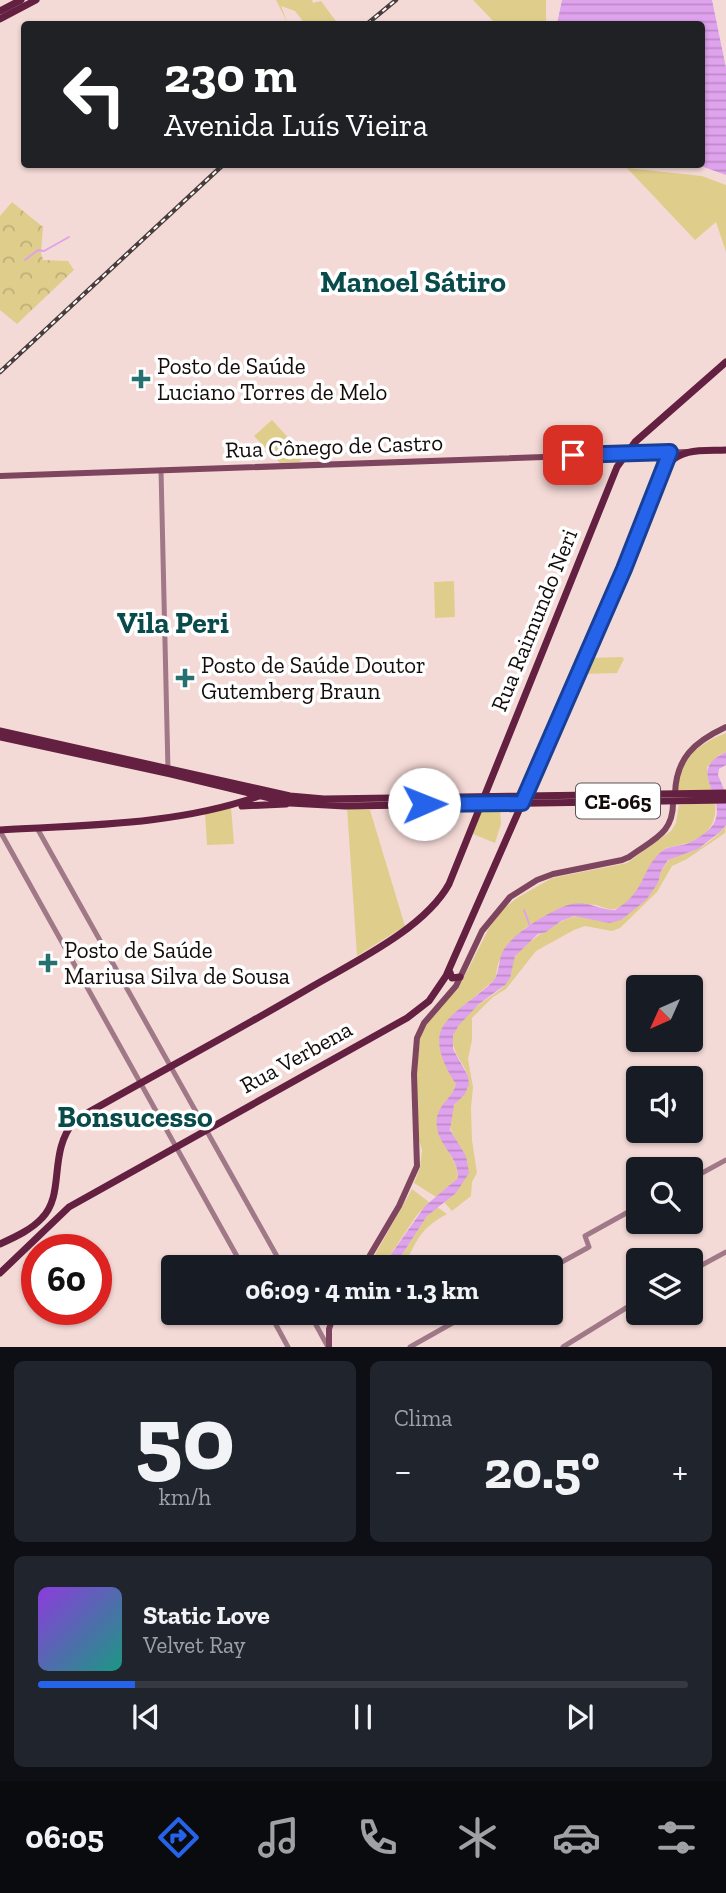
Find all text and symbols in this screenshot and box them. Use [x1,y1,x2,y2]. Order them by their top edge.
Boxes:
text: 230 m [164,46,297,105]
icon: left [49,49,140,140]
text: Avenida Luís Vieira [164,106,428,144]
district label: Manoel Sátiro [320,264,506,300]
place label: Posto de Saúde Luciano Torres de Melo [157,352,387,406]
marker: Posto de Saúde Luciano Torres de Melo [131,369,151,389]
pin [543,425,603,485]
street label: Rua Cônego de Castro [224,428,444,464]
icon: arrive [554,436,592,474]
street label: Rua Raimundo Neri [485,525,583,715]
district label: Vila Peri [117,605,229,641]
place label: Posto de Saúde Doutor Gutemberg Braun [201,651,426,705]
marker: Posto de Saúde Doutor Gutemberg Braun [175,668,195,688]
position arrow [387,767,461,841]
road number: CE-065 [576,784,660,818]
place label: Posto de Saúde Mariusa Silva de Sousa [64,936,290,990]
marker: Posto de Saúde Mariusa Silva de Sousa [38,953,58,973]
north arrow [626,975,704,1052]
map controls [626,975,703,1325]
street label: Rua Verbena [235,1015,357,1099]
button: sound [626,1066,703,1143]
district label: Bonsucesso [57,1099,213,1135]
button: search [626,1157,703,1234]
speed limit sign: 60 [21,1234,112,1325]
button: layers [626,1248,703,1325]
text: 06:09 · 4 min · 1.3 km [245,1274,479,1306]
text: 50 [135,1383,235,1492]
text: Clima [394,1404,452,1432]
text: 20.5° [484,1439,600,1501]
text: − [394,1448,412,1494]
text: + [672,1448,688,1494]
text: km/h [159,1483,211,1511]
text: Static Love [143,1599,270,1631]
text: Velvet Ray [143,1631,245,1659]
icon: previous [127,1698,165,1736]
icon: pause [344,1698,382,1736]
icon: next [561,1698,599,1736]
icon: directions [154,1813,203,1862]
icon: music [254,1813,303,1862]
icon: phone [353,1813,402,1862]
icon: climate [453,1813,502,1862]
icon: car [552,1813,601,1862]
icon: filters [652,1813,701,1862]
text: 06:05 [25,1818,104,1856]

